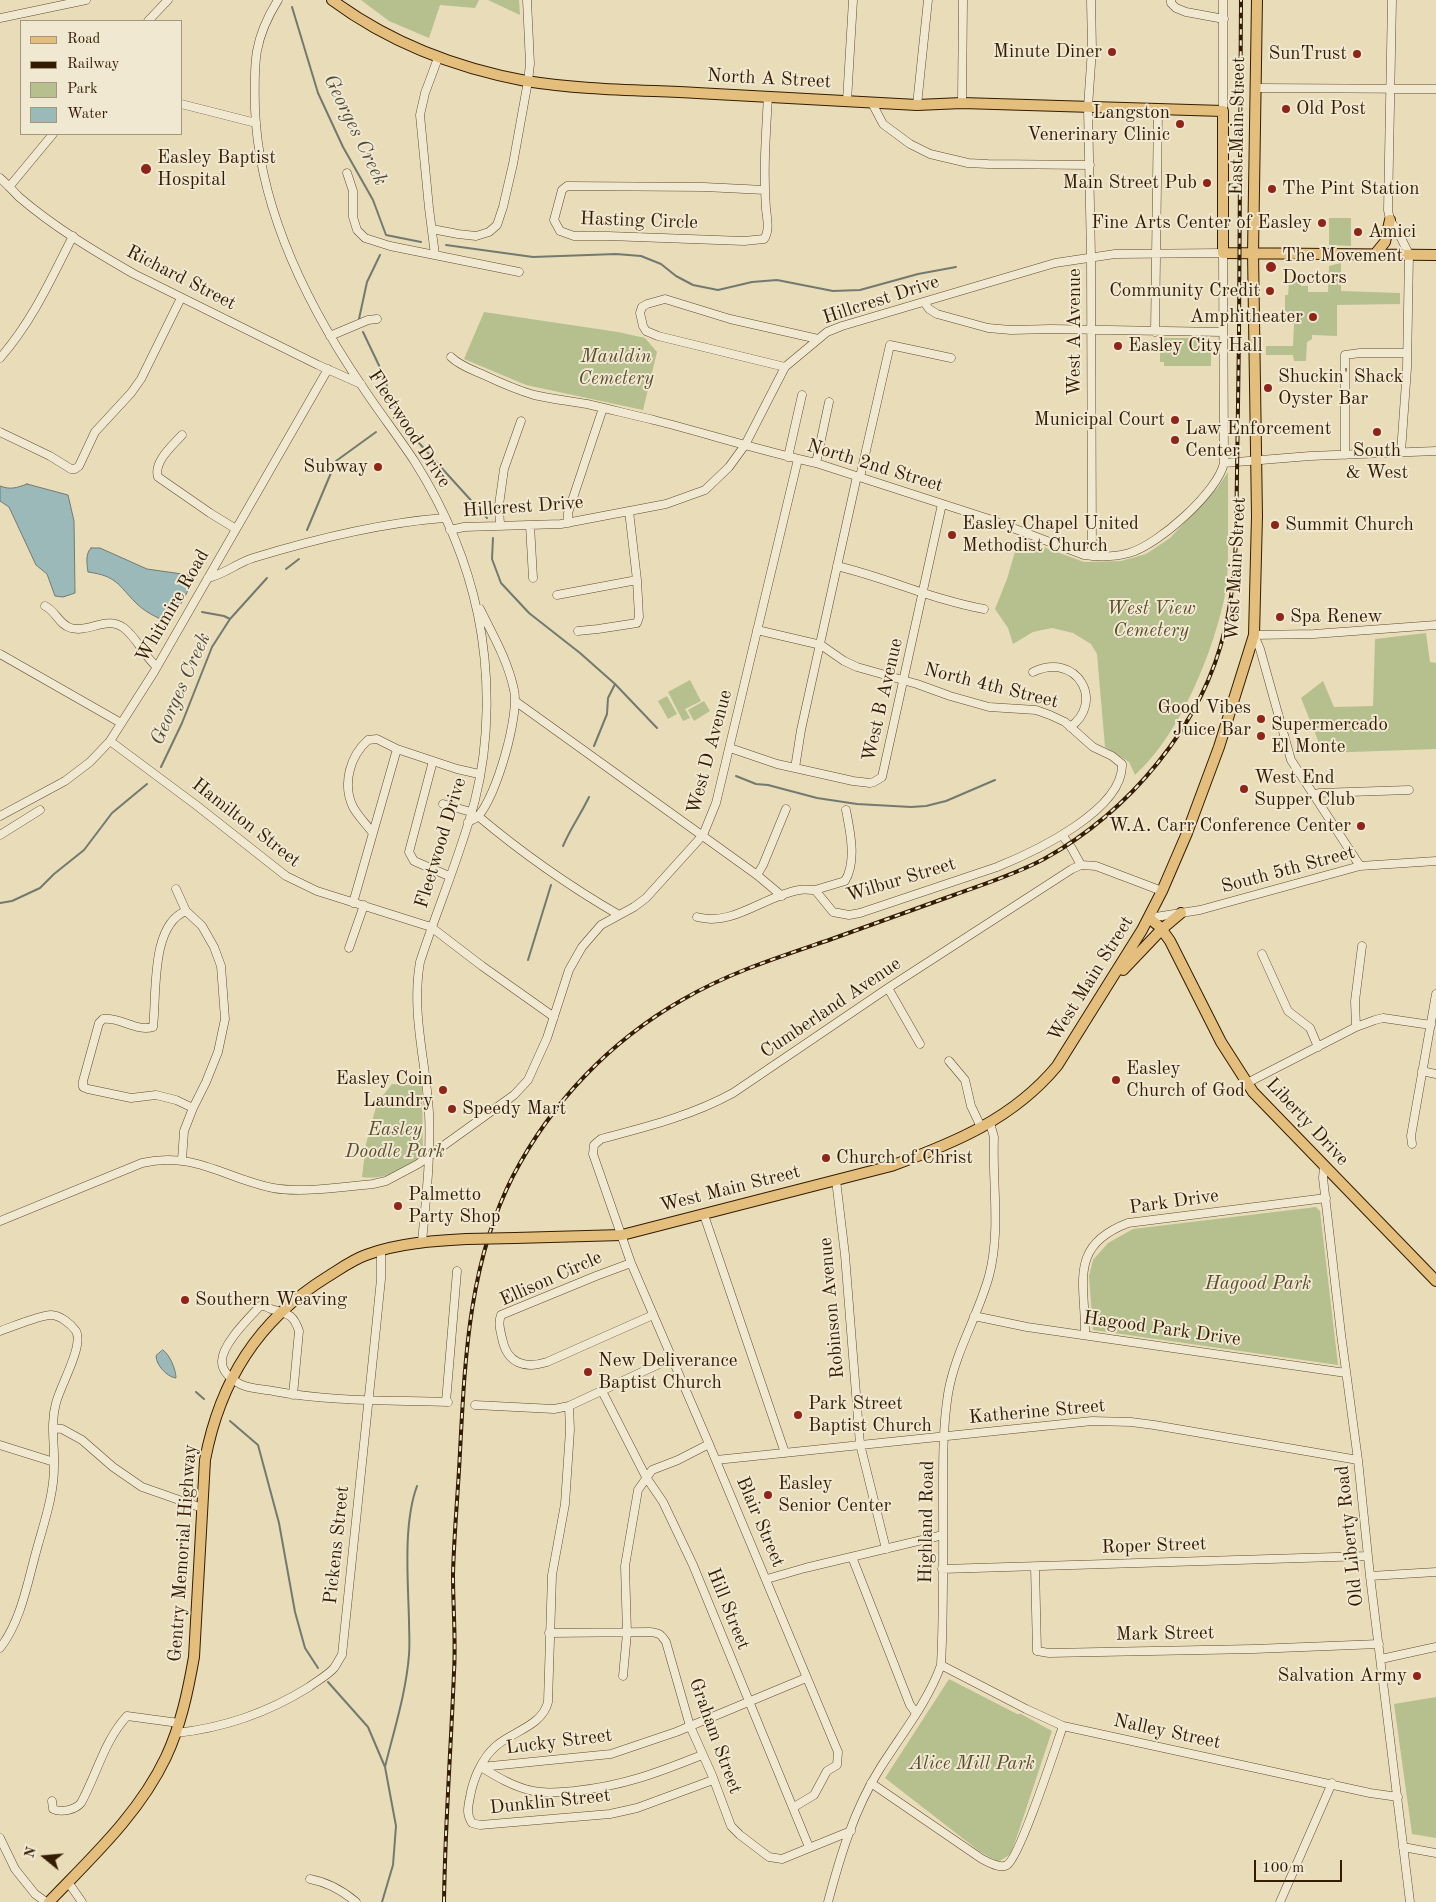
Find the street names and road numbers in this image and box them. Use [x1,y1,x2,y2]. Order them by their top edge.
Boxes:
street label: East Main Street [1225,56,1251,196]
street label: North A Street [706,64,832,94]
street label: Hasting Circle [580,208,698,234]
street label: Richard Street [122,241,240,315]
street label: West A Avenue [1064,268,1086,396]
street label: Hillcrest Drive [820,270,942,330]
street label: Fleetwood Drive [362,366,456,492]
street label: North 2nd Street [804,434,946,498]
street label: Hillcrest Drive [462,491,584,523]
street label: West Main Street [1221,497,1251,641]
street label: Whitmire Road [131,545,215,667]
street label: West B Avenue [858,636,908,764]
street label: North 4th Street [921,658,1061,714]
street label: West D Avenue [682,687,738,817]
street label: Hamilton Street [187,773,305,873]
street label: Fleetwood Drive [410,775,472,911]
street label: South 5th Street [1219,841,1357,899]
street label: Wilbur Street [844,853,958,907]
street label: West Main Street [1043,912,1139,1046]
street label: Cumberland Avenue [756,953,906,1063]
street label: Liberty Drive [1261,1073,1353,1171]
street label: West Main Street [657,1161,803,1217]
street label: Park Drive [1128,1184,1220,1220]
street label: Robinson Avenue [814,1236,850,1380]
street label: Ellison Circle [496,1246,606,1312]
street label: Hagood Park Drive [1082,1307,1242,1351]
street label: Katherine Street [968,1395,1106,1429]
street label: Gentry Memorial Highway [164,1443,202,1663]
street label: Highland Road [915,1460,939,1584]
street label: Old Liberty Road [1331,1464,1369,1608]
street label: Blair Street [731,1473,789,1571]
street label: Pickens Street [319,1485,355,1605]
street label: Roper Street [1101,1533,1207,1559]
street label: Hill Street [701,1565,755,1653]
street label: Mark Street [1115,1622,1215,1646]
street label: Graham Street [684,1675,746,1797]
street label: Nalley Street [1111,1710,1223,1754]
street label: Lucky Street [505,1724,613,1760]
street label: Dunklin Street [488,1784,612,1820]

